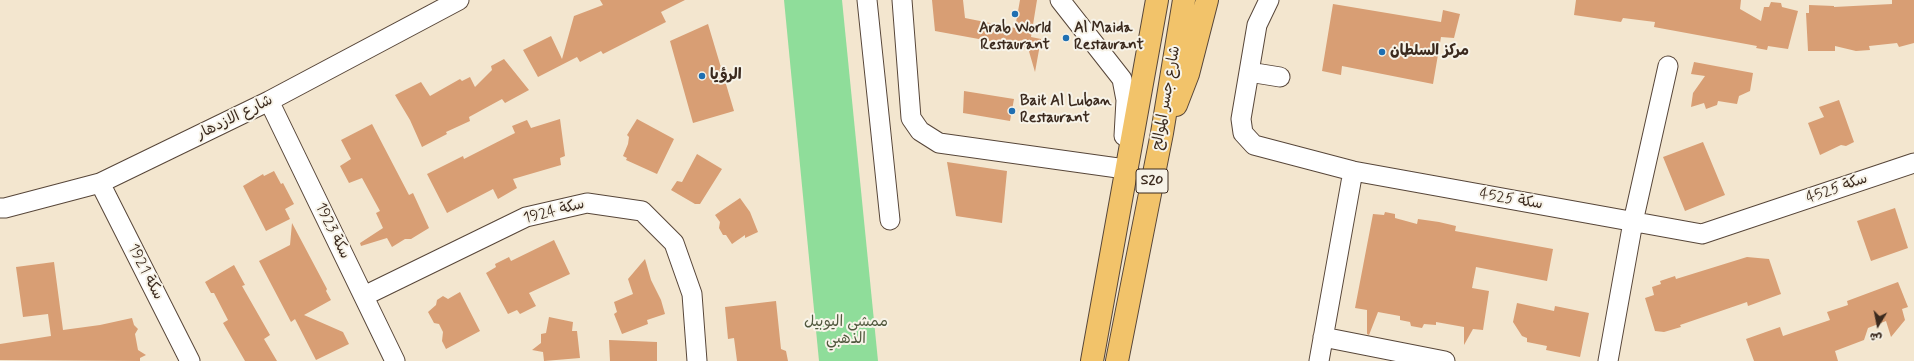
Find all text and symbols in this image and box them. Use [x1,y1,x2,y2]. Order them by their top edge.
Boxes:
marker: Arab World Restaurant [1010,9,1020,19]
place label: Arab World Restaurant [979,20,1051,55]
place label: Al Maida Restaurant [1074,20,1144,55]
marker: Al Maida Restaurant [1061,33,1071,43]
place label: مركز السلطان [1390,43,1469,61]
street label: شارع جسر الموالح [1149,44,1185,152]
marker: مركز السلطان [1377,47,1387,57]
place label: الرؤيا [710,67,742,85]
marker: الرؤيا [697,71,707,81]
street label: شارع الازدهار [194,92,276,144]
place label: Bait Al Luban Restaurant [1020,93,1112,128]
marker: Bait Al Luban Restaurant [1007,106,1017,116]
road number: S20 [1136,169,1168,193]
street label: سكة 4525 [1804,170,1870,208]
street label: سكة 4525 [1478,186,1544,214]
street label: سكة 1924 [522,196,586,228]
street label: سكة 1923 [311,200,353,262]
street label: سكة 1921 [123,241,167,303]
north arrow [1858,305,1898,345]
park label: ممشى اليوبيل الذهبي [804,314,888,349]
text: ش [1869,329,1883,345]

